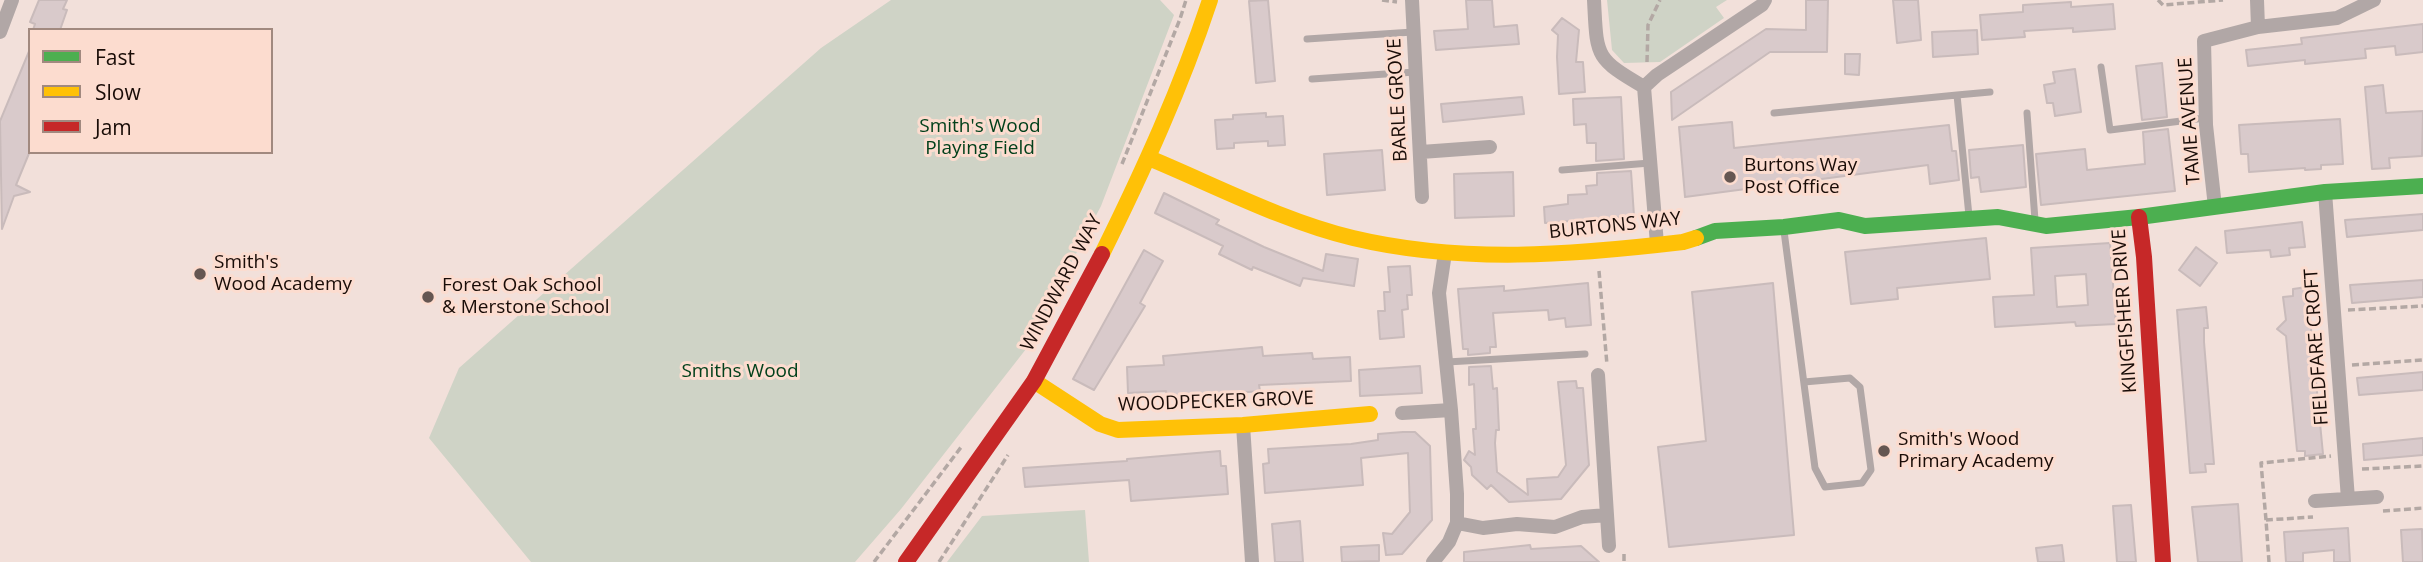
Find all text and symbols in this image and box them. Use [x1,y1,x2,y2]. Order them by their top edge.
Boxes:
legend [28,28,273,154]
street label: BARLE GROVE [1383,38,1413,162]
text: Fast [95,43,135,71]
street label: TAME AVENUE [2174,57,2206,185]
text: Slow [95,78,141,106]
text: Jam [95,113,132,141]
park label: Smith's Wood Playing Field [919,116,1041,160]
place label: Burtons Way Post Office [1744,155,1857,199]
marker: Burtons Way Post Office [1722,169,1738,185]
street label: BURTONS WAY [1548,208,1682,244]
street label: WINDWARD WAY [1016,211,1108,355]
street label: KINGFISHER DRIVE [2108,228,2142,394]
place label: Smith's Wood Academy [214,252,352,296]
marker: Smith's Wood Academy [192,266,208,282]
street label: FIELDFARE CROFT [2300,268,2334,426]
place label: Forest Oak School & Merstone School [442,275,610,319]
marker: Forest Oak School & Merstone School [420,289,436,305]
park label: Smiths Wood [681,361,799,383]
street label: WOODPECKER GROVE [1118,387,1314,417]
place label: Smith's Wood Primary Academy [1898,429,2053,473]
marker: Smith's Wood Primary Academy [1876,443,1892,459]

